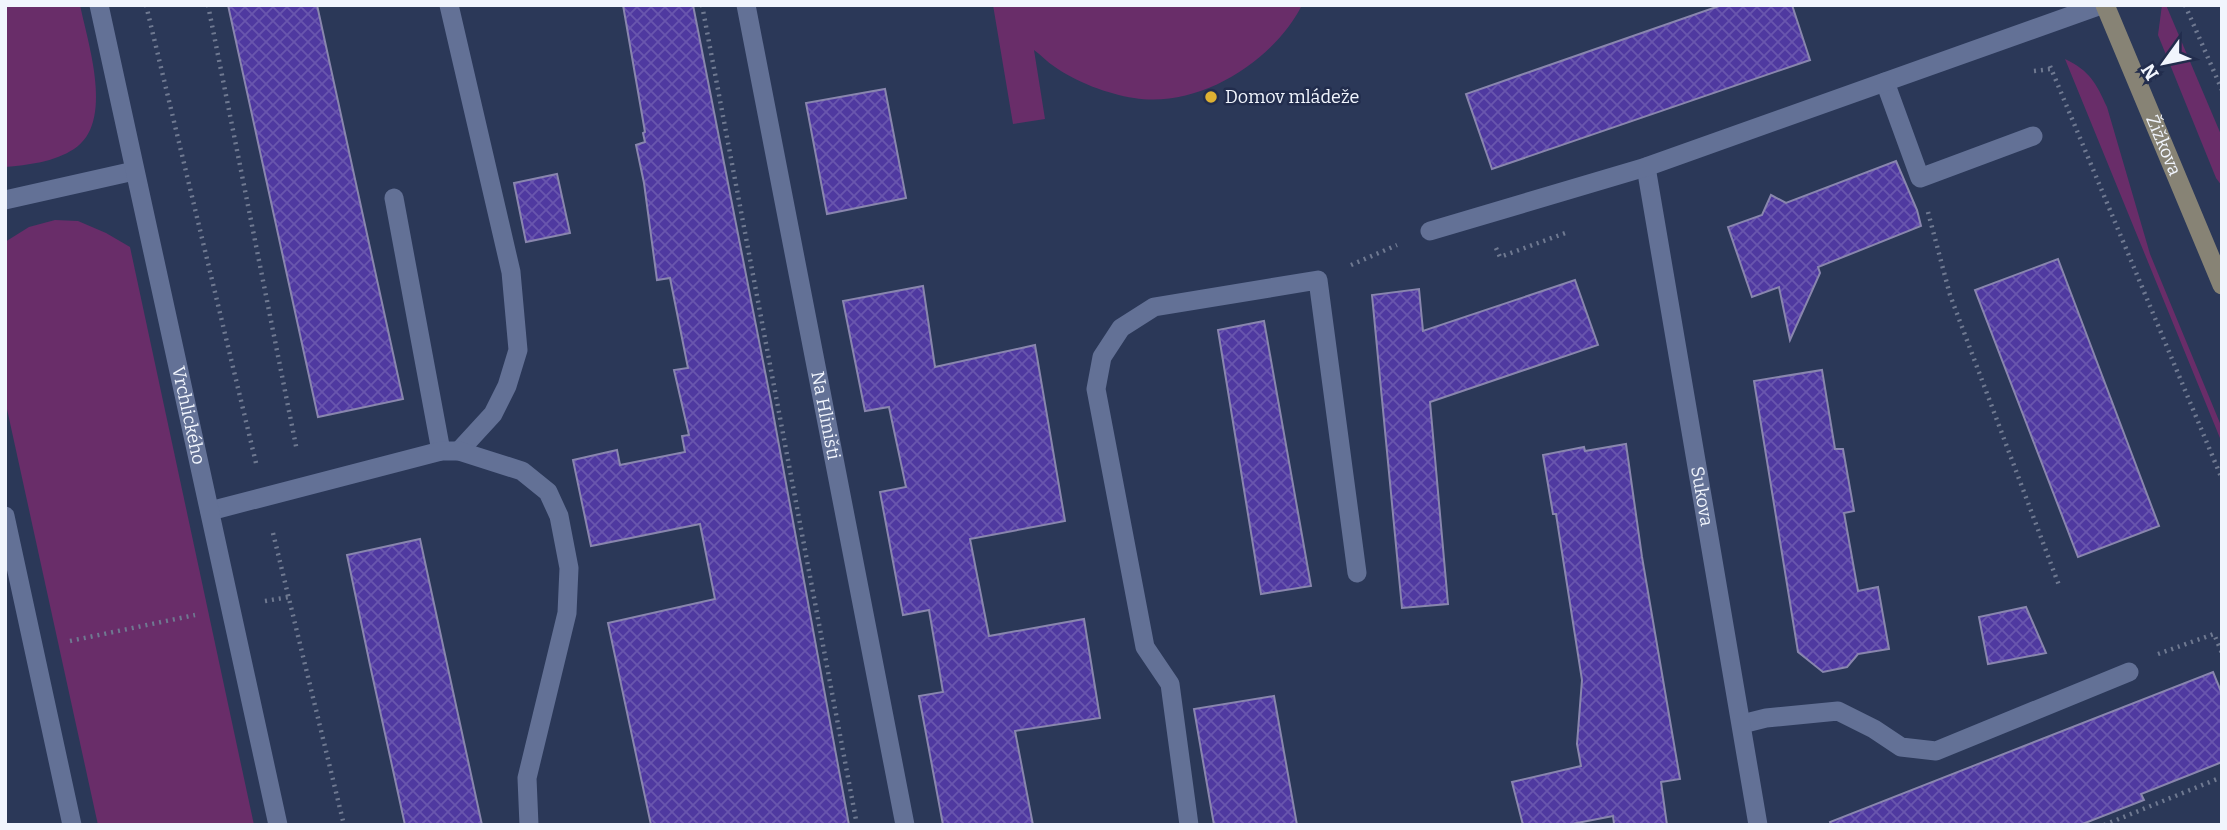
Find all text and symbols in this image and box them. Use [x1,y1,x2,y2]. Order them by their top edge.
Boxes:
north arrow [2129,28,2199,98]
text: N [2136,59,2164,84]
place label: Domov mládeže [1225,86,1359,108]
marker: Domov mládeže [1203,89,1219,105]
street label: Žižkova [2141,112,2186,179]
street label: Vrchlického [167,364,210,466]
street label: Na Hliništi [806,369,845,462]
street label: Sukova [1686,465,1718,528]

